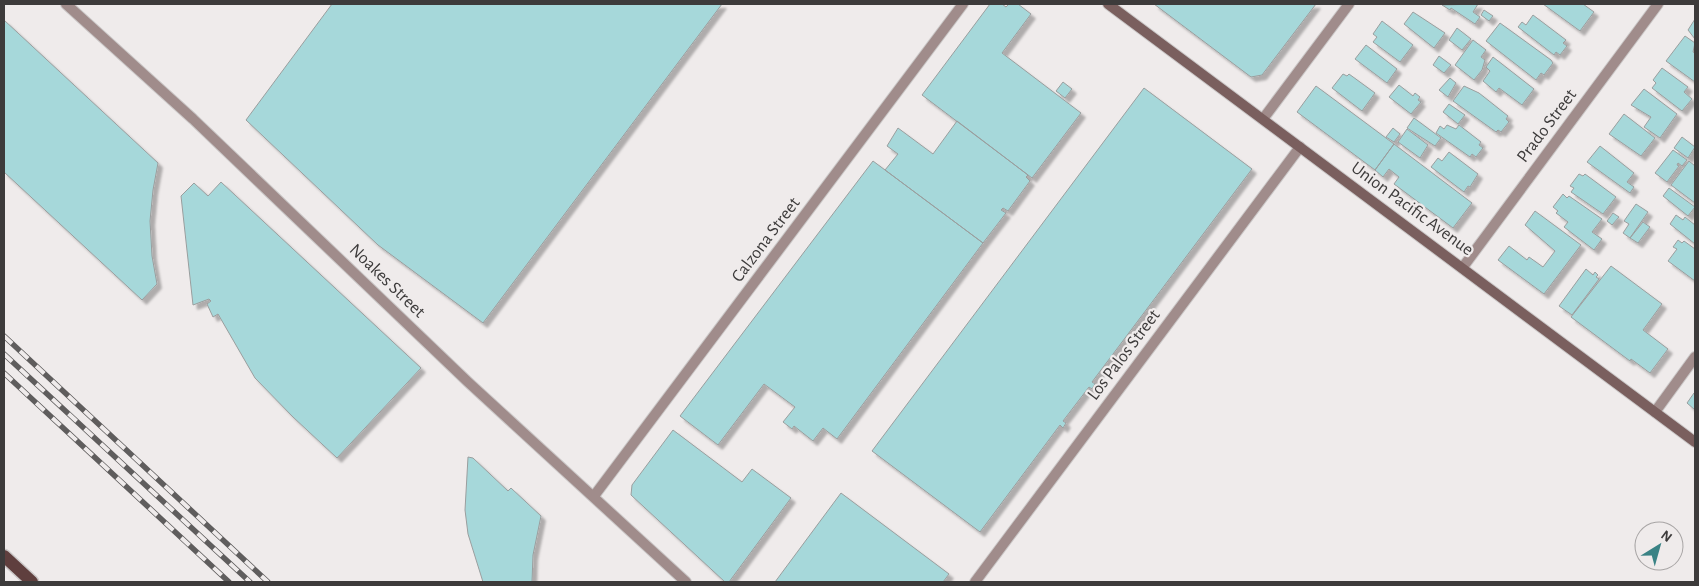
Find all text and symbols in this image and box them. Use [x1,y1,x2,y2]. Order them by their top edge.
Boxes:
street label: Prado Street [1514,86,1580,166]
street label: Union Pacific Avenue [1348,159,1476,259]
street label: Calzona Street [728,194,804,286]
street label: Noakes Street [346,241,428,321]
street label: Los Palos Street [1084,306,1164,404]
north arrow [1634,521,1684,571]
text: N [1658,528,1674,545]

